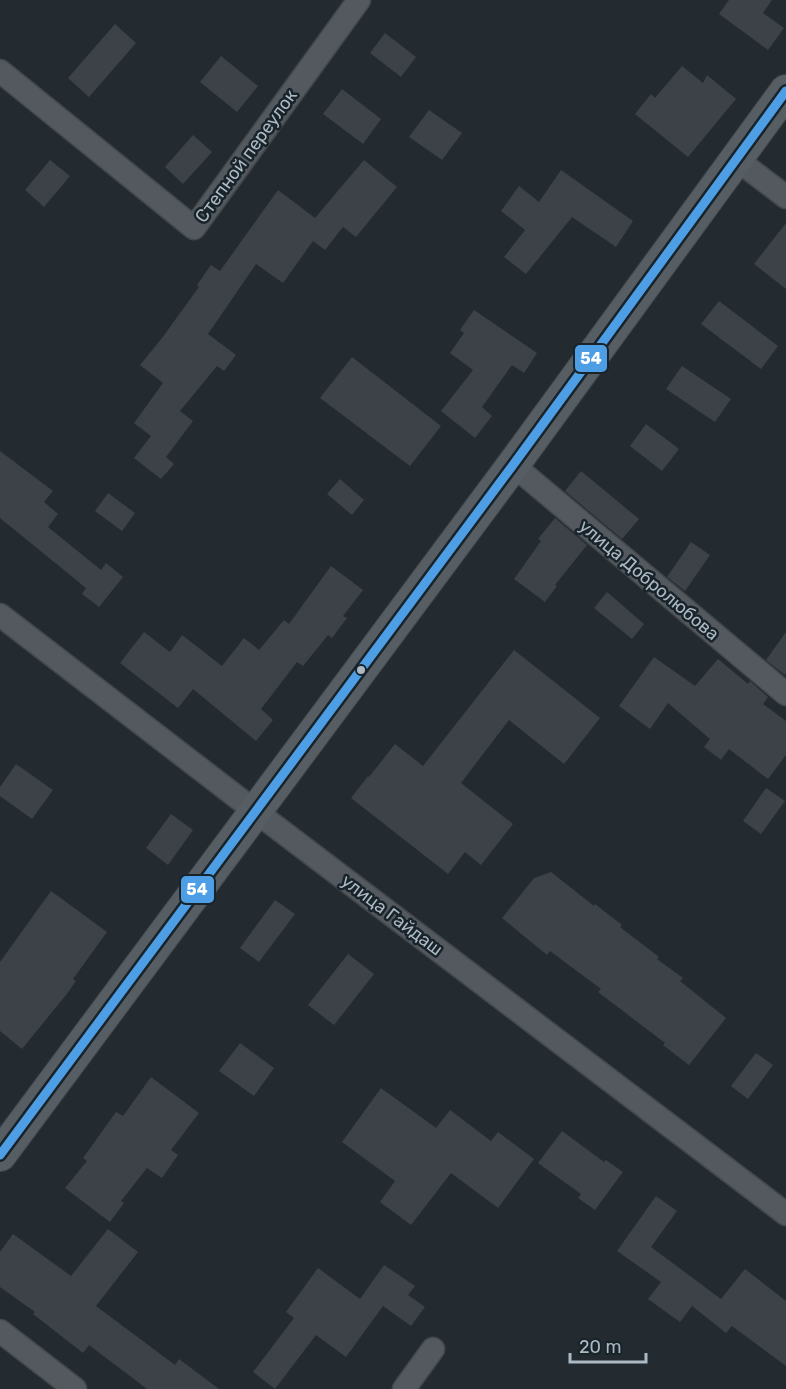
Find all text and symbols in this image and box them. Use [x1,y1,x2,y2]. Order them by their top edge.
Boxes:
street label: Степной переулок [190,85,302,227]
line badge: 54 [574,344,608,373]
text: 54 [580,349,602,368]
street label: улица Добролюбова [574,515,724,645]
unlabelled marker [355,664,367,676]
street label: улица Гайдаш [337,870,447,960]
line badge: 54 [180,875,215,904]
text: 54 [186,880,208,899]
scale bar [570,1326,646,1364]
text: 20 m [579,1336,621,1358]

